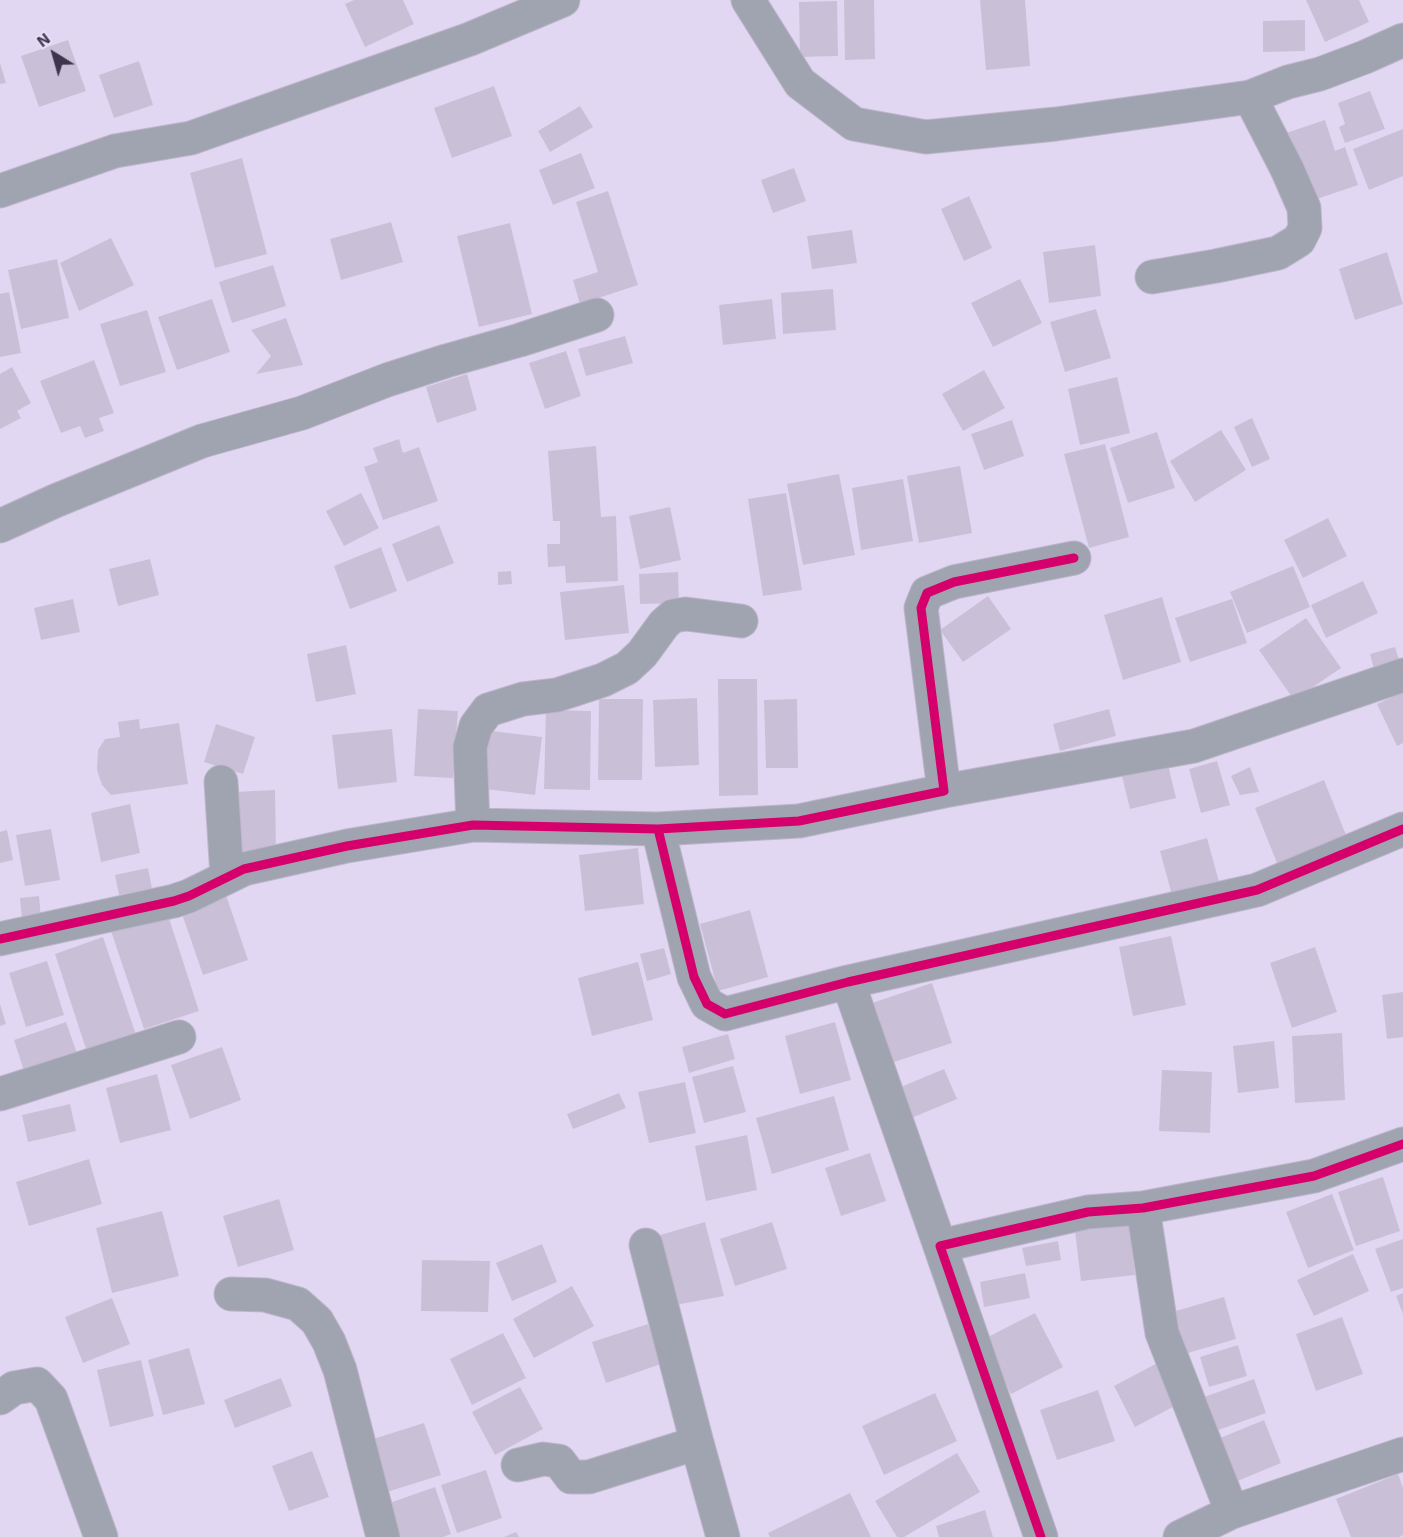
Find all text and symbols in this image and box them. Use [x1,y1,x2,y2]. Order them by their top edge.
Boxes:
north arrow [24,24,84,84]
text: N [33,28,53,50]

